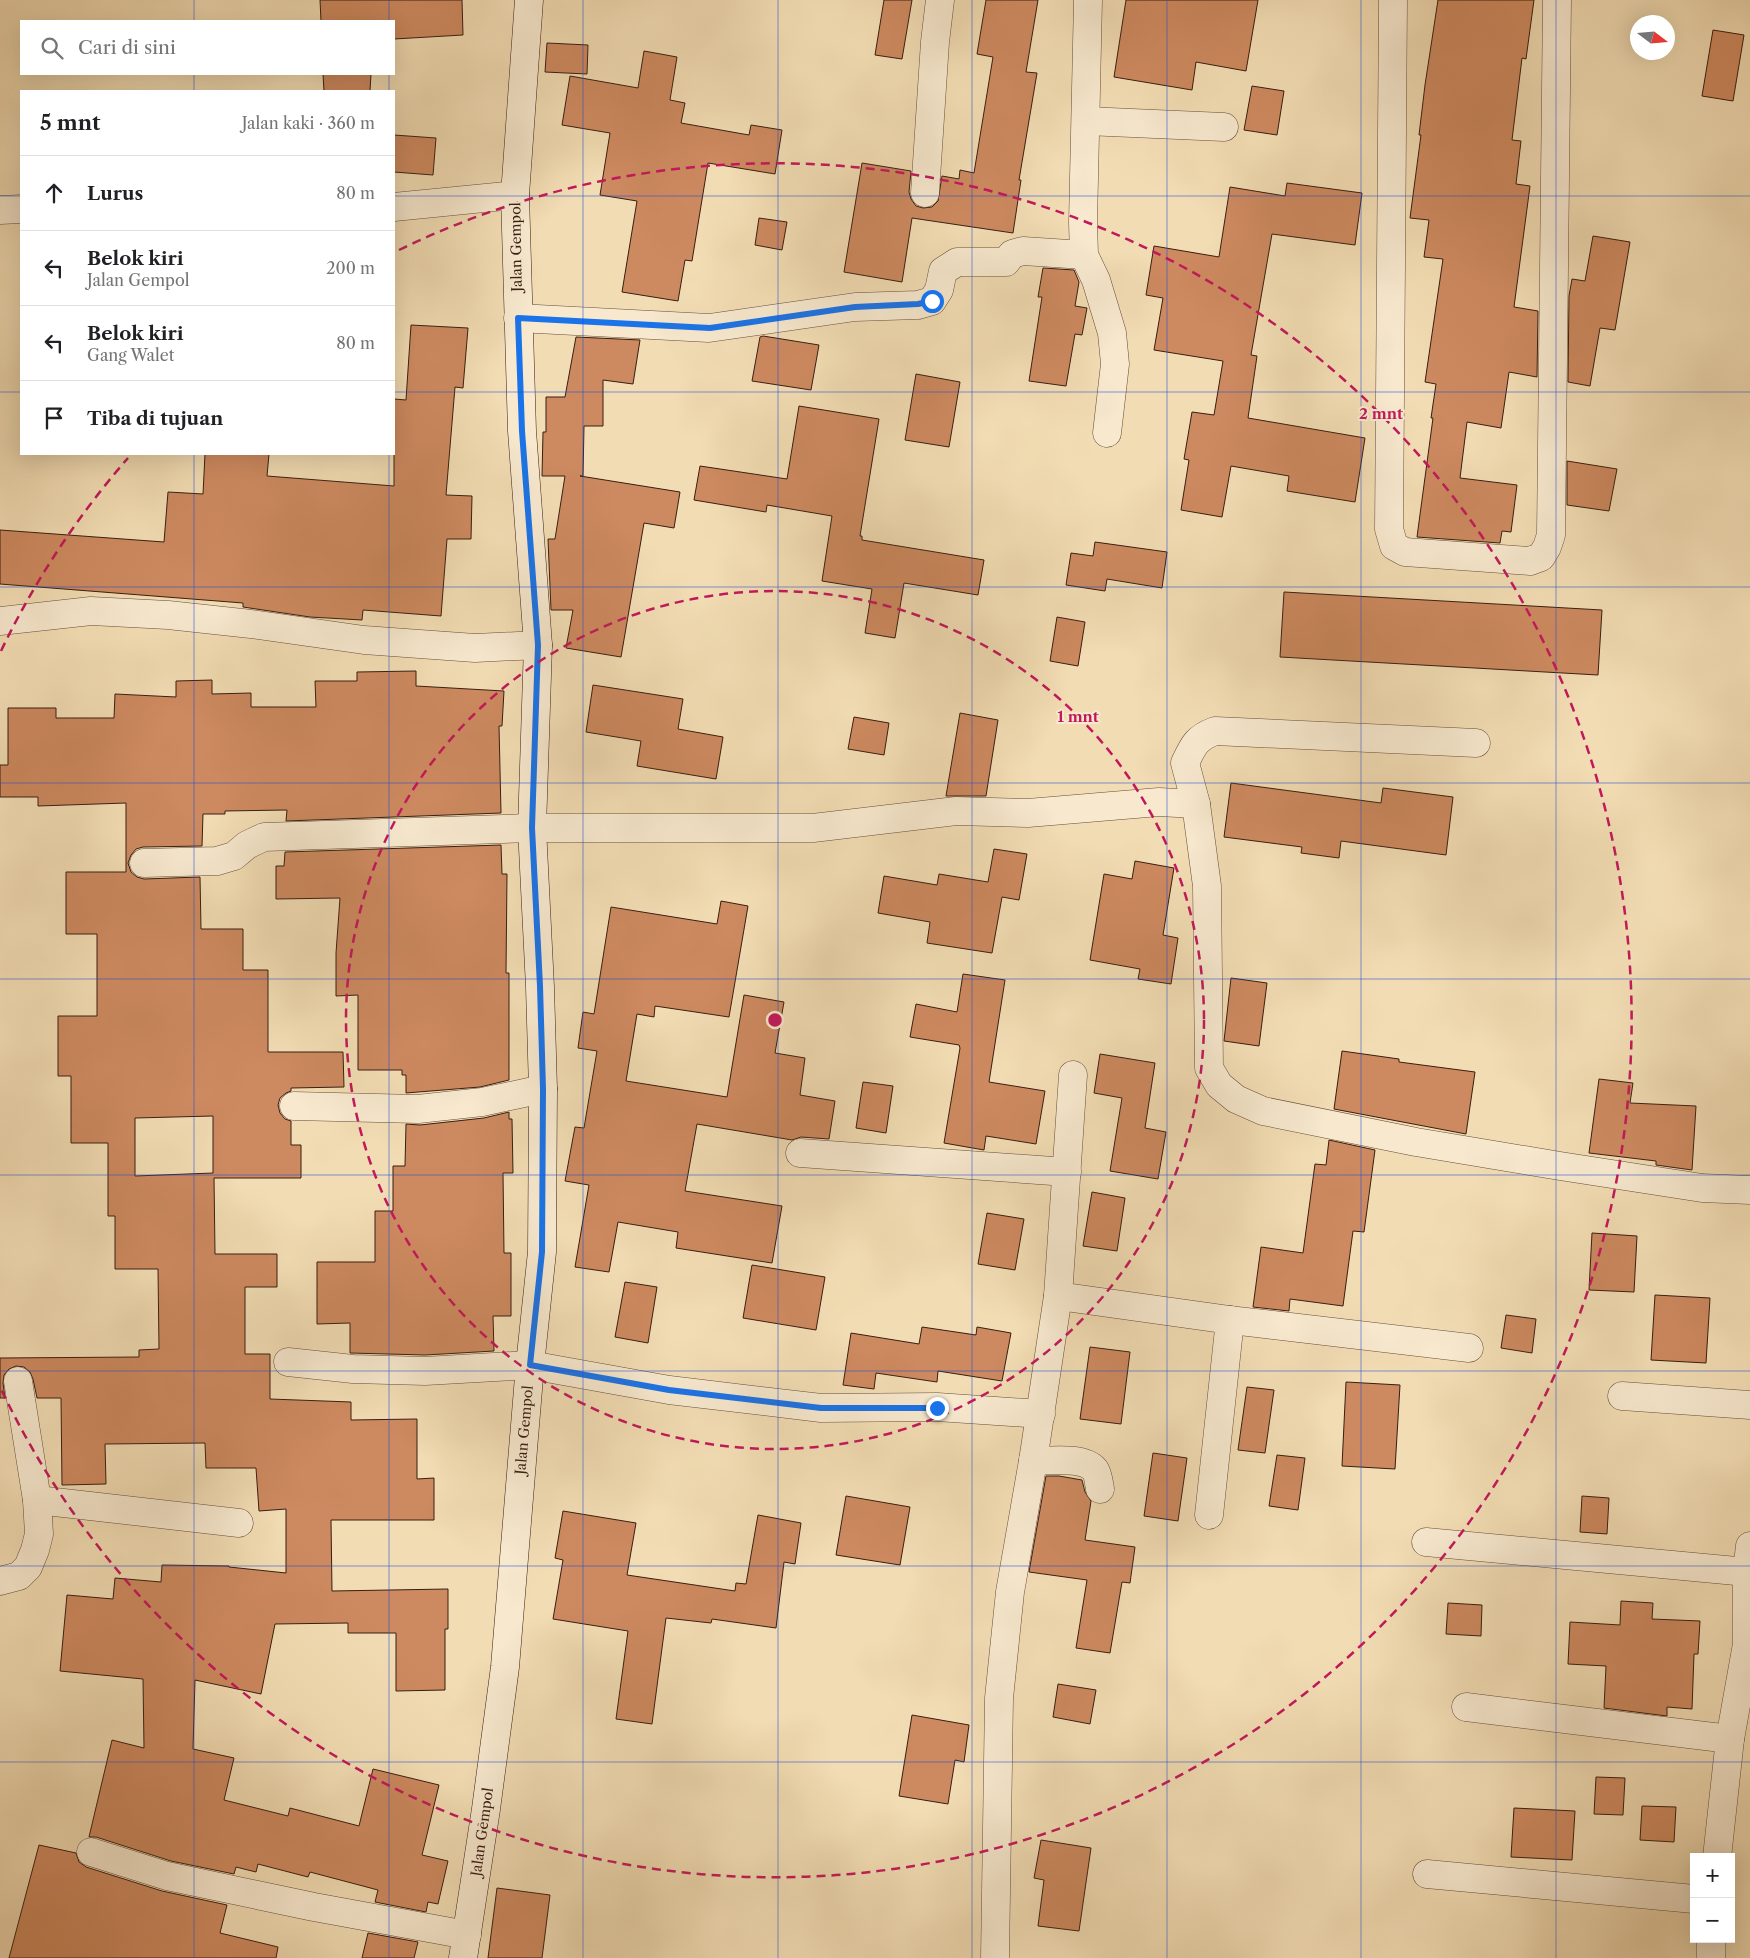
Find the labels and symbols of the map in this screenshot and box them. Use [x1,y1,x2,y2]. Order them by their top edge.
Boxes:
north arrow [1630,15,1675,60]
street label: Jalan Gempol [506,202,526,294]
route start [921,290,944,313]
text: 2 mnt [1359,404,1403,423]
text: 1 mnt [1057,707,1099,726]
centre of rings [766,1011,784,1029]
street label: Jalan Gempol [511,1385,537,1477]
route end [926,1397,949,1420]
street label: Jalan Gempol [467,1786,497,1880]

